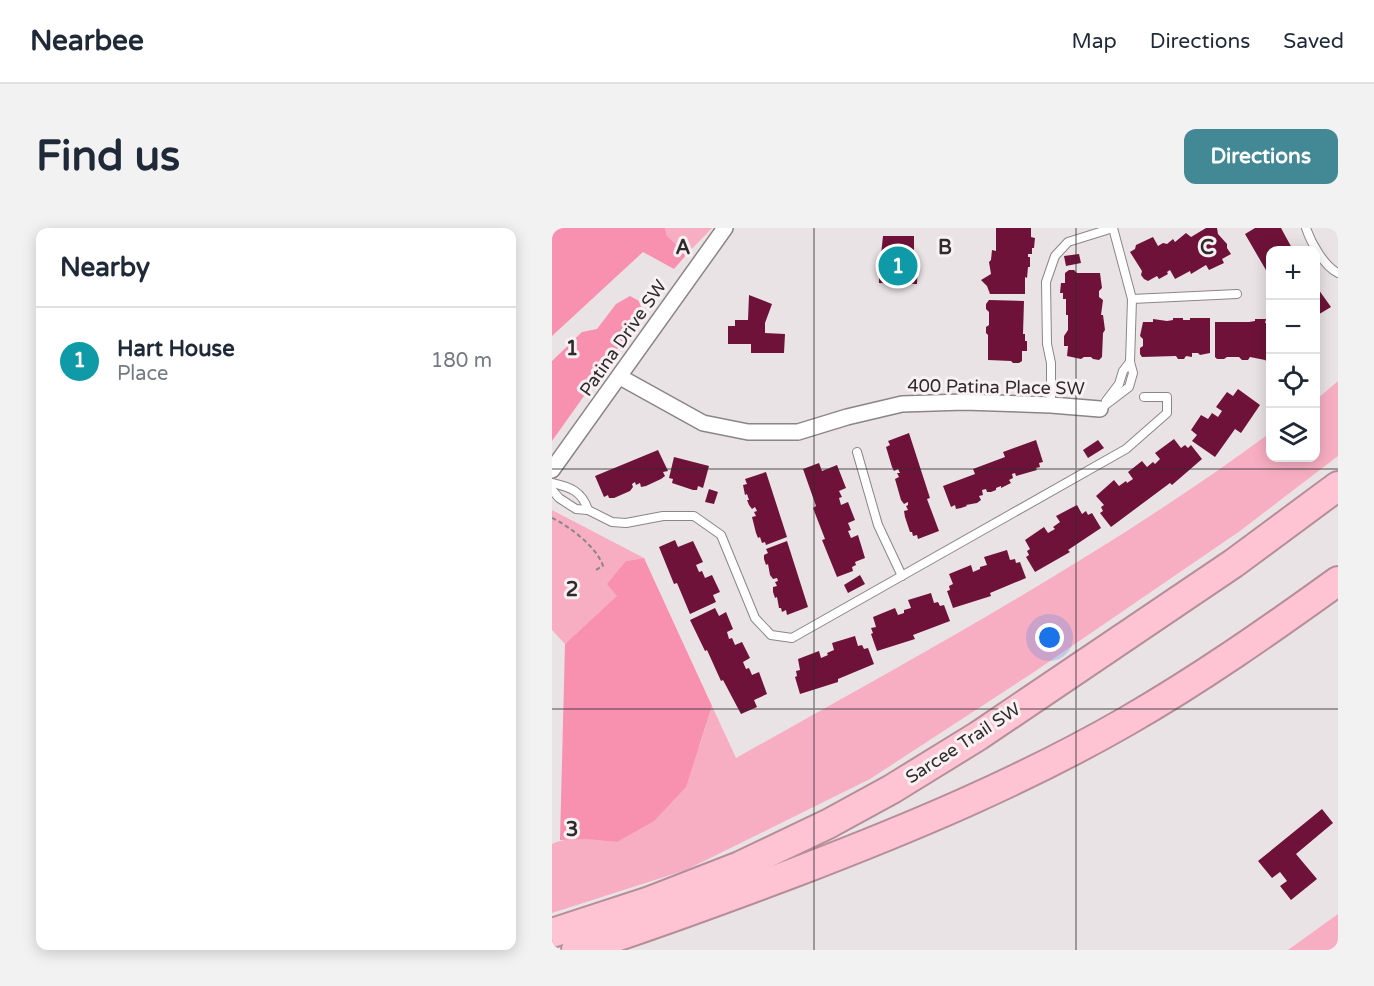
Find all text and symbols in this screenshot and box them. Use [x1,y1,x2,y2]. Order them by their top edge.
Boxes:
text: Nearbee [30,24,144,58]
text: Map [1071,29,1117,54]
text: Directions [1150,29,1250,54]
text: Saved [1283,29,1344,54]
button: Directions [1184,129,1338,184]
text: Find us [36,131,180,182]
text: A [676,236,691,260]
text: B [938,236,952,260]
text: C [1200,236,1214,260]
pin: 1 [878,243,918,288]
map controls [1266,246,1320,462]
button: + [1266,246,1320,300]
text: Nearby [60,252,150,283]
street label: Patina Drive SW [575,276,671,400]
button: − [1266,300,1320,354]
text: Hart House [117,336,235,362]
text: 1 [566,337,578,361]
text: 1 [73,349,86,373]
text: 180 m [431,349,492,373]
button: locate [1266,354,1320,408]
text: Place [117,362,168,386]
street label: 400 Patina Place SW [907,374,1085,400]
button: layers [1266,408,1320,462]
text: 2 [566,578,578,602]
your location [1035,623,1064,652]
street label: Sarcee Trail SW [902,698,1024,788]
text: 3 [566,818,578,842]

